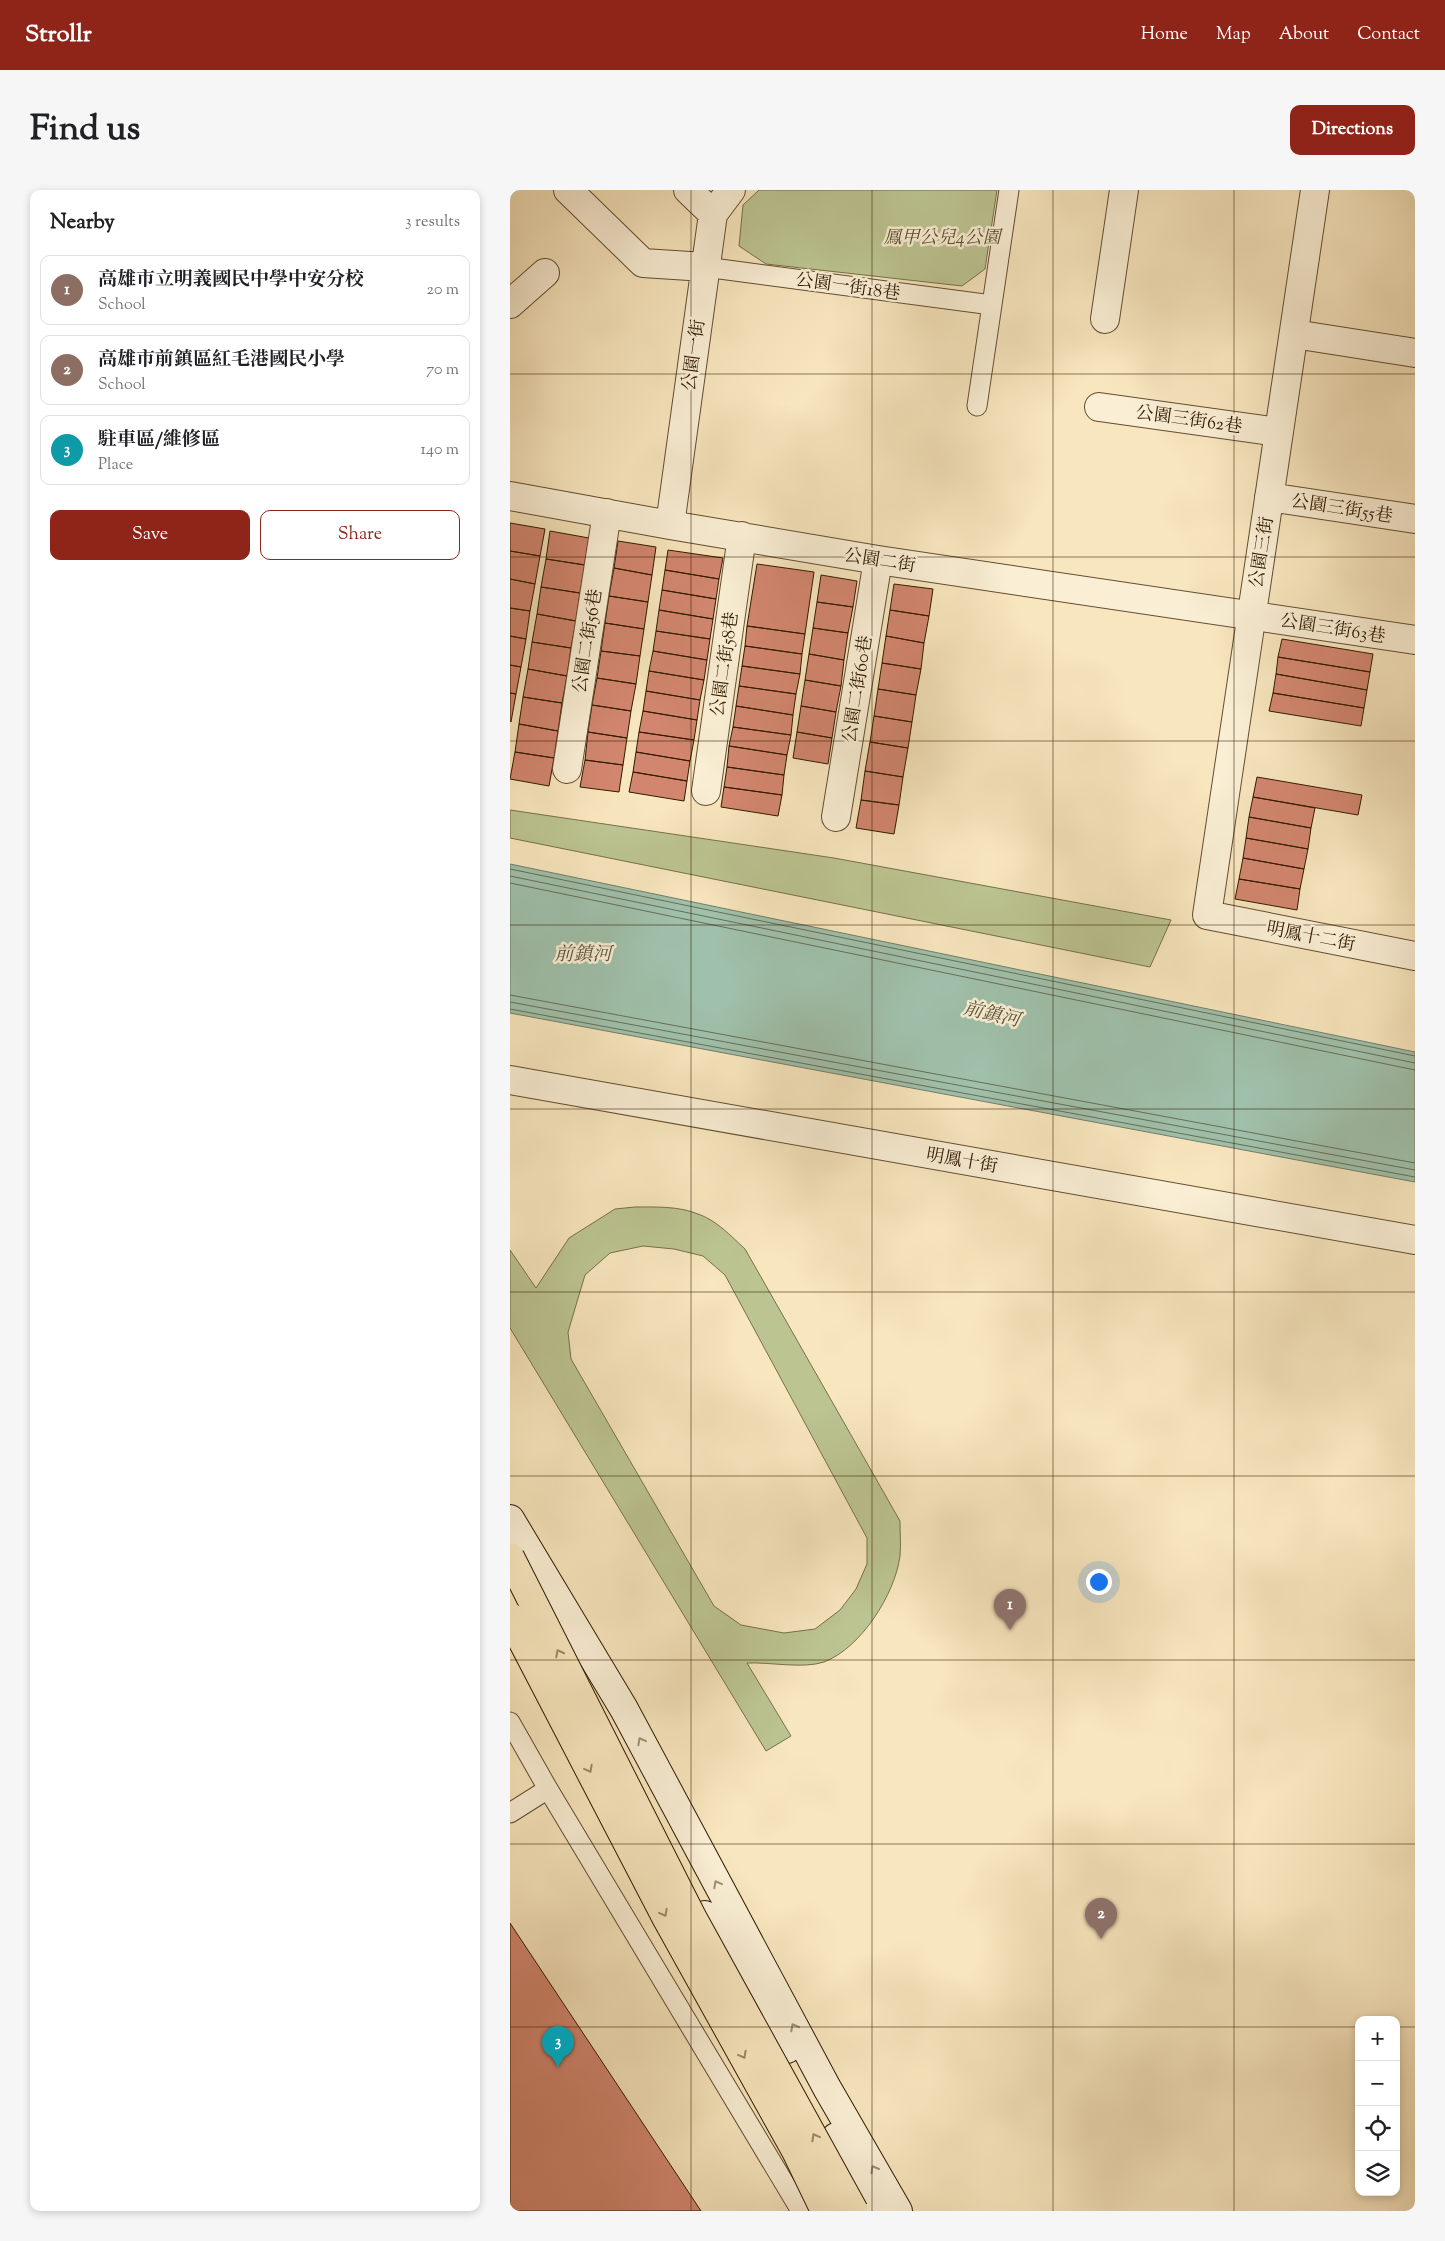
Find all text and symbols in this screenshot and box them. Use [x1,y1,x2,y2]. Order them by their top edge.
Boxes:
text: Strollr [25,18,92,52]
text: Home [1141,22,1188,48]
text: Map [1216,22,1251,48]
text: About [1279,22,1329,48]
text: Contact [1357,22,1420,48]
text: Find us [30,105,140,156]
button: Directions [1290,105,1415,155]
text: Nearby [50,208,115,238]
text: 3 results [405,211,460,234]
park label: 鳳甲公兒4公園 [884,226,1003,252]
text: 高雄市立明義國民中學中安分校 [98,267,364,294]
street label: 公園一街18巷 [794,268,902,308]
text: 1 [64,279,70,302]
text: 20 m [426,279,459,302]
text: School [98,294,146,317]
street label: 公園一街 [677,318,713,393]
text: 高雄市前鎮區紅毛港國民小學 [98,347,345,374]
text: 2 [63,359,71,382]
text: 70 m [426,359,459,382]
text: School [98,374,146,397]
street label: 公園三街62巷 [1134,401,1244,441]
text: 駐車區/維修區 [98,427,220,454]
text: 3 [64,439,70,462]
text: 140 m [421,439,459,462]
text: Place [98,454,133,477]
street label: 公園三街55巷 [1289,489,1394,531]
button: Save [50,510,250,560]
button: Share [260,510,460,560]
street label: 公園三街 [1245,515,1281,590]
street label: 公園二街 [842,544,917,580]
street label: 公園二街56巷 [568,587,610,695]
street label: 公園三街63巷 [1278,609,1387,651]
street label: 公園二街58巷 [706,610,746,718]
street label: 公園二街60巷 [838,634,880,745]
street label: 明鳳十二街 [1264,917,1357,959]
water label: 前鎮河 [554,942,614,969]
water label: 前鎮河 [961,996,1025,1036]
street label: 明鳳十街 [924,1143,999,1181]
your location [1086,1569,1112,1595]
pin: 1 [994,1589,1026,1630]
one-way arrow [555,1650,565,1659]
one-way arrow [637,1737,647,1746]
one-way arrow [583,1764,593,1773]
one-way arrow [714,1880,724,1889]
pin: 2 [1085,1898,1117,1939]
one-way arrow [658,1908,668,1917]
map controls [1355,2016,1400,2196]
button: + [1355,2016,1400,2061]
one-way arrow [790,2023,800,2032]
pin: 3 [542,2026,574,2067]
one-way arrow [737,2050,747,2059]
button: − [1355,2061,1400,2106]
button: locate [1355,2106,1400,2151]
one-way arrow [811,2134,821,2143]
button: layers [1355,2151,1400,2196]
one-way arrow [870,2165,880,2174]

